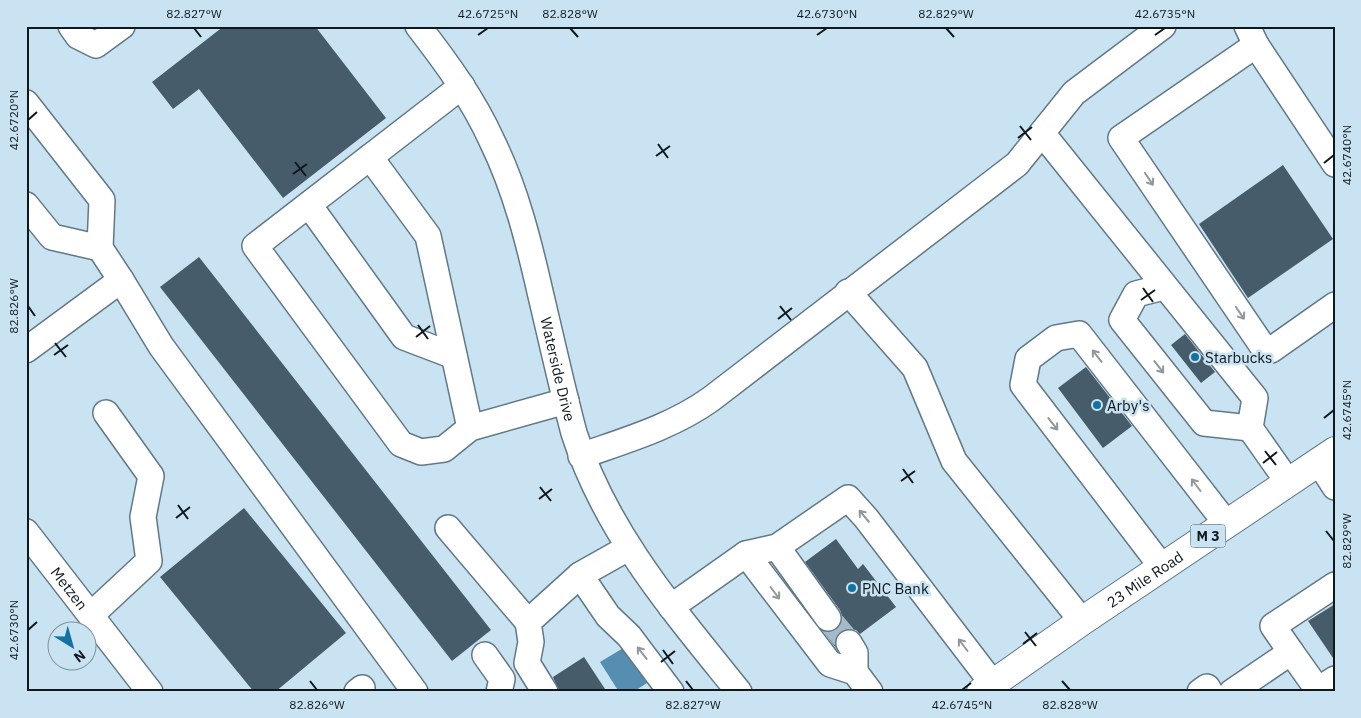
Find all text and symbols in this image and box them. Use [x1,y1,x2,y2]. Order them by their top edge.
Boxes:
text: 82.827°W [166,6,222,21]
text: 42.6725°N [458,6,518,21]
text: 82.828°W [542,6,598,21]
text: 42.6730°N [797,6,857,21]
text: 82.829°W [918,6,974,21]
text: 42.6735°N [1135,6,1195,21]
text: 42.6720°N [6,90,21,150]
text: 42.6740°N [1339,125,1354,185]
one-way arrow [1144,171,1154,185]
text: 82.826°W [6,278,21,334]
one-way arrow [1235,306,1245,320]
street label: Waterside Drive [537,315,580,423]
place label: Starbucks [1205,348,1272,367]
one-way arrow [1091,350,1102,363]
marker: Starbucks [1189,351,1201,363]
one-way arrow [1153,360,1164,373]
text: 42.6745°N [1339,380,1354,440]
place label: Arby's [1107,396,1149,415]
marker: Arby's [1091,399,1103,411]
one-way arrow [1048,417,1058,431]
one-way arrow [1191,479,1202,492]
one-way arrow [858,510,869,523]
text: 82.829°W [1339,513,1354,569]
road number: M 3 [1190,524,1226,548]
street label: 23 Mile Road [1103,546,1186,611]
street label: Metzen [47,563,92,613]
place label: PNC Bank [862,579,929,598]
marker: PNC Bank [846,582,858,594]
one-way arrow [770,586,781,599]
text: 42.6730°N [6,600,21,660]
north arrow [48,620,98,670]
one-way arrow [958,639,969,652]
text: N [70,646,89,667]
one-way arrow [636,647,647,660]
text: 82.826°W [289,697,345,712]
text: 82.827°W [665,697,721,712]
text: 42.6745°N [932,697,992,712]
text: 82.828°W [1042,697,1098,712]

